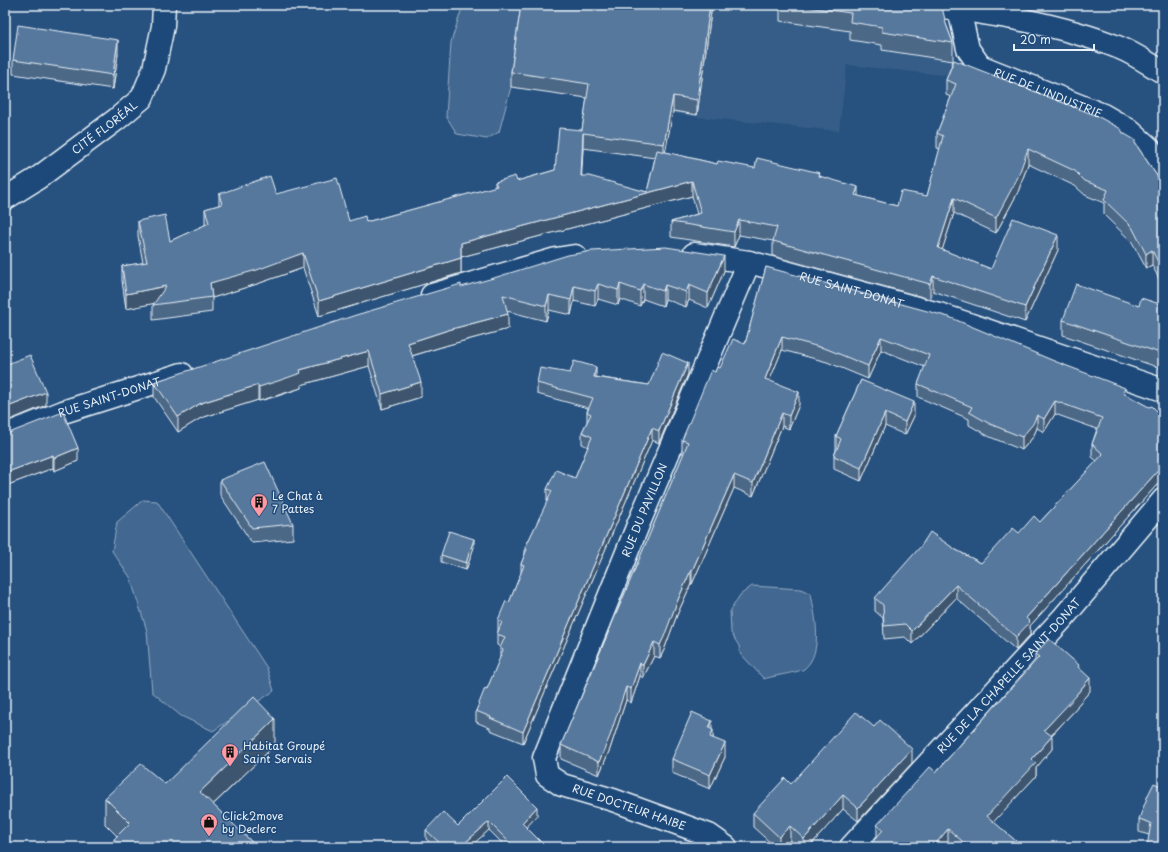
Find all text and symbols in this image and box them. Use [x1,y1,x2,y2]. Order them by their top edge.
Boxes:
scale bar [1014,26,1094,52]
text: 20 m [1020,30,1051,48]
street label: RUE DE L'INDUSTRIE [991,63,1105,122]
street label: CITÉ FLORÉAL [68,96,141,158]
street label: RUE SAINT-DONAT [798,267,906,312]
street label: RUE SAINT-DONAT [55,372,163,421]
street label: RUE DU PAVILLON [617,460,671,559]
place label: Le Chat à 7 Pattes [272,487,323,517]
building icon: Le Chat à 7 Pattes [249,492,269,517]
street label: RUE DE LA CHAPELLE SAINT-DONAT [933,593,1085,757]
place label: Habitat Groupé Saint Servais [243,737,325,767]
building icon: Habitat Groupé Saint Servais [220,742,240,767]
street label: RUE DOCTEUR HAIBE [570,779,688,834]
place label: Click2move by Declerc [222,807,283,837]
shop icon: Click2move by Declerc [199,812,219,837]

